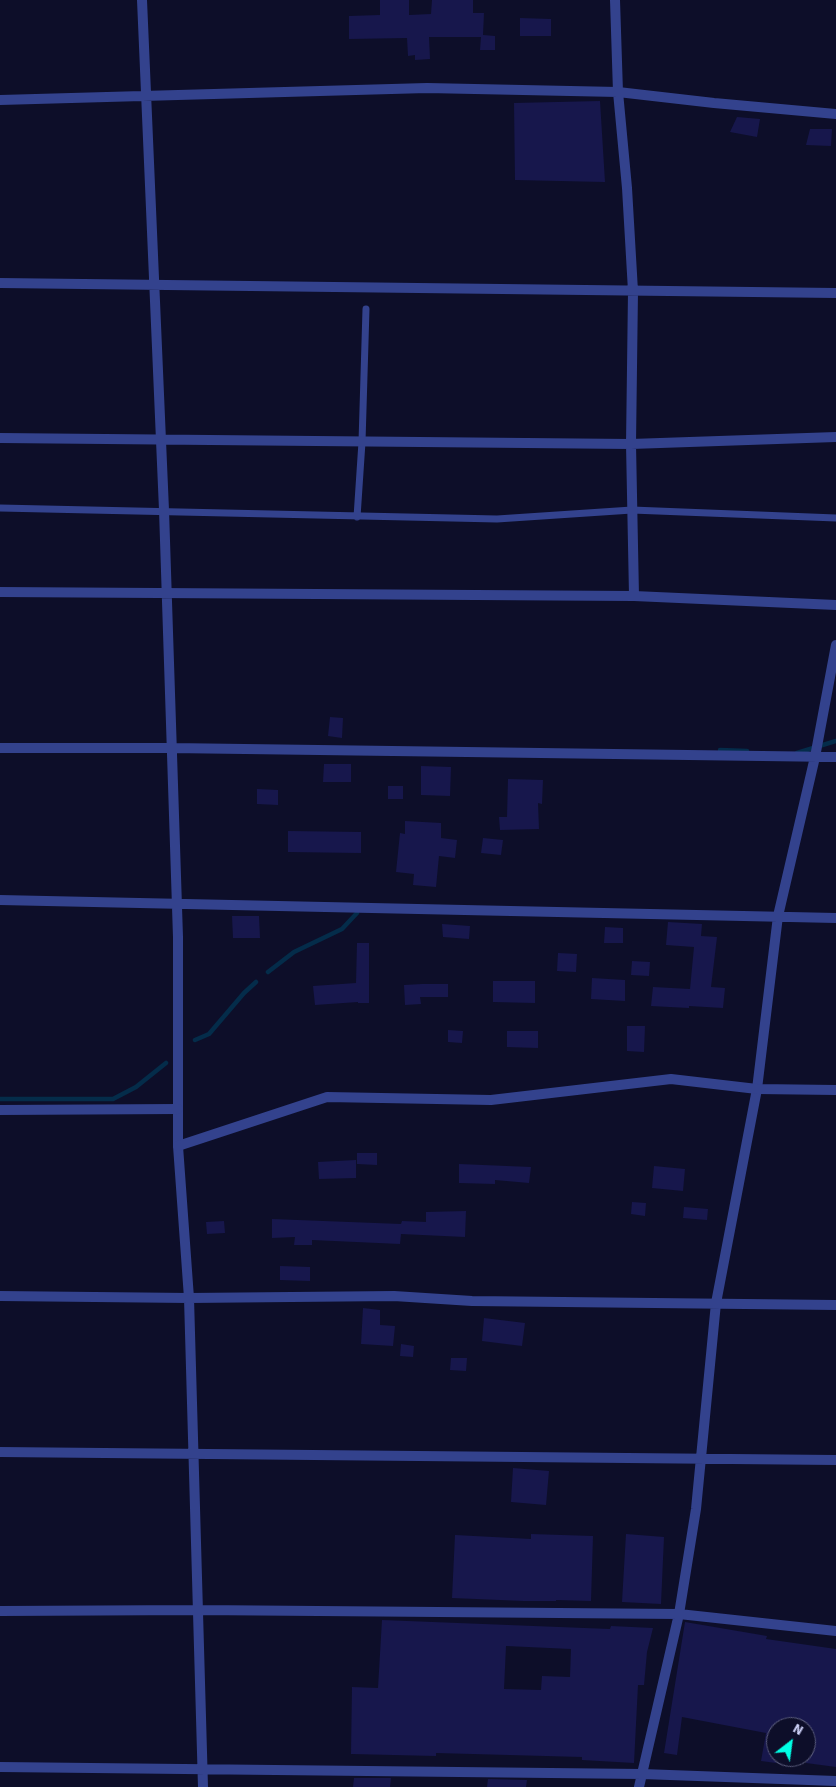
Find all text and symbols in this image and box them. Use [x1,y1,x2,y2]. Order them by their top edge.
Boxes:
north arrow [766,1717,816,1767]
text: N [789,1719,807,1741]

